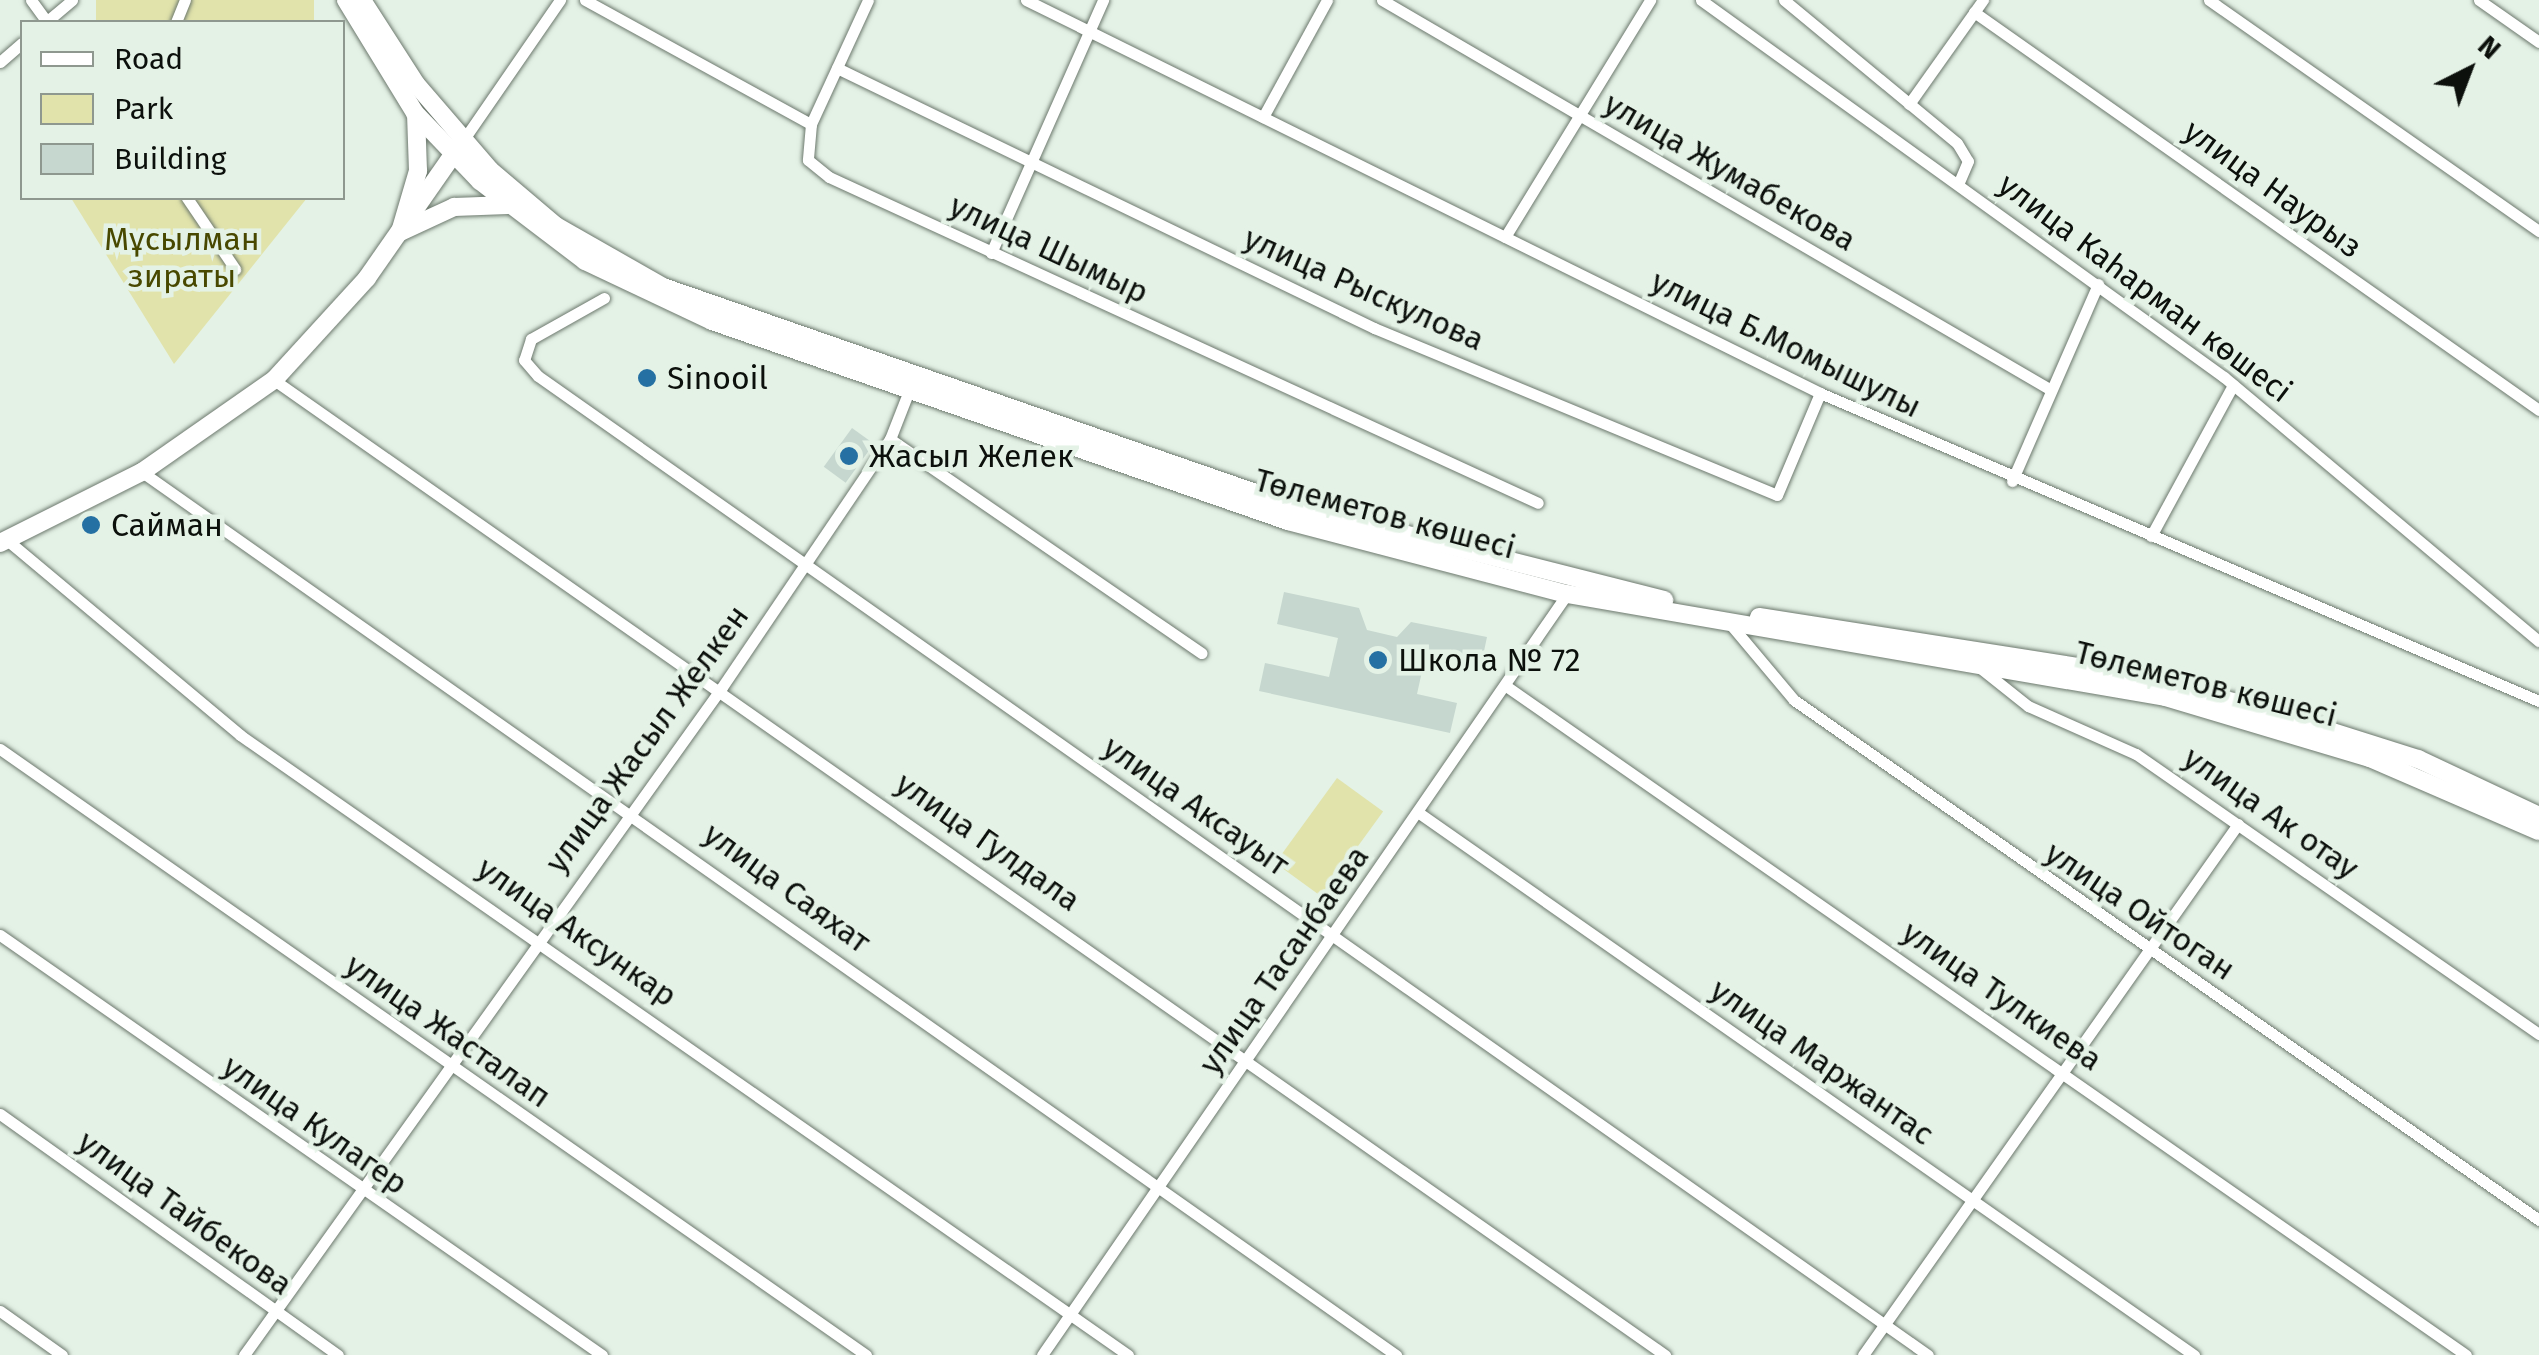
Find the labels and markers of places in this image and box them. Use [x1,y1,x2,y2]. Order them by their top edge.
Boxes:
place label: Sinooil [667,359,768,397]
marker: Sinooil [636,367,658,389]
place label: Жасыл Желек [869,437,1074,475]
marker: Жасыл Желек [838,445,860,467]
place label: Сайман [111,506,223,544]
marker: Сайман [80,514,102,536]
place label: Школа № 72 [1398,641,1581,679]
marker: Школа № 72 [1367,649,1389,671]

